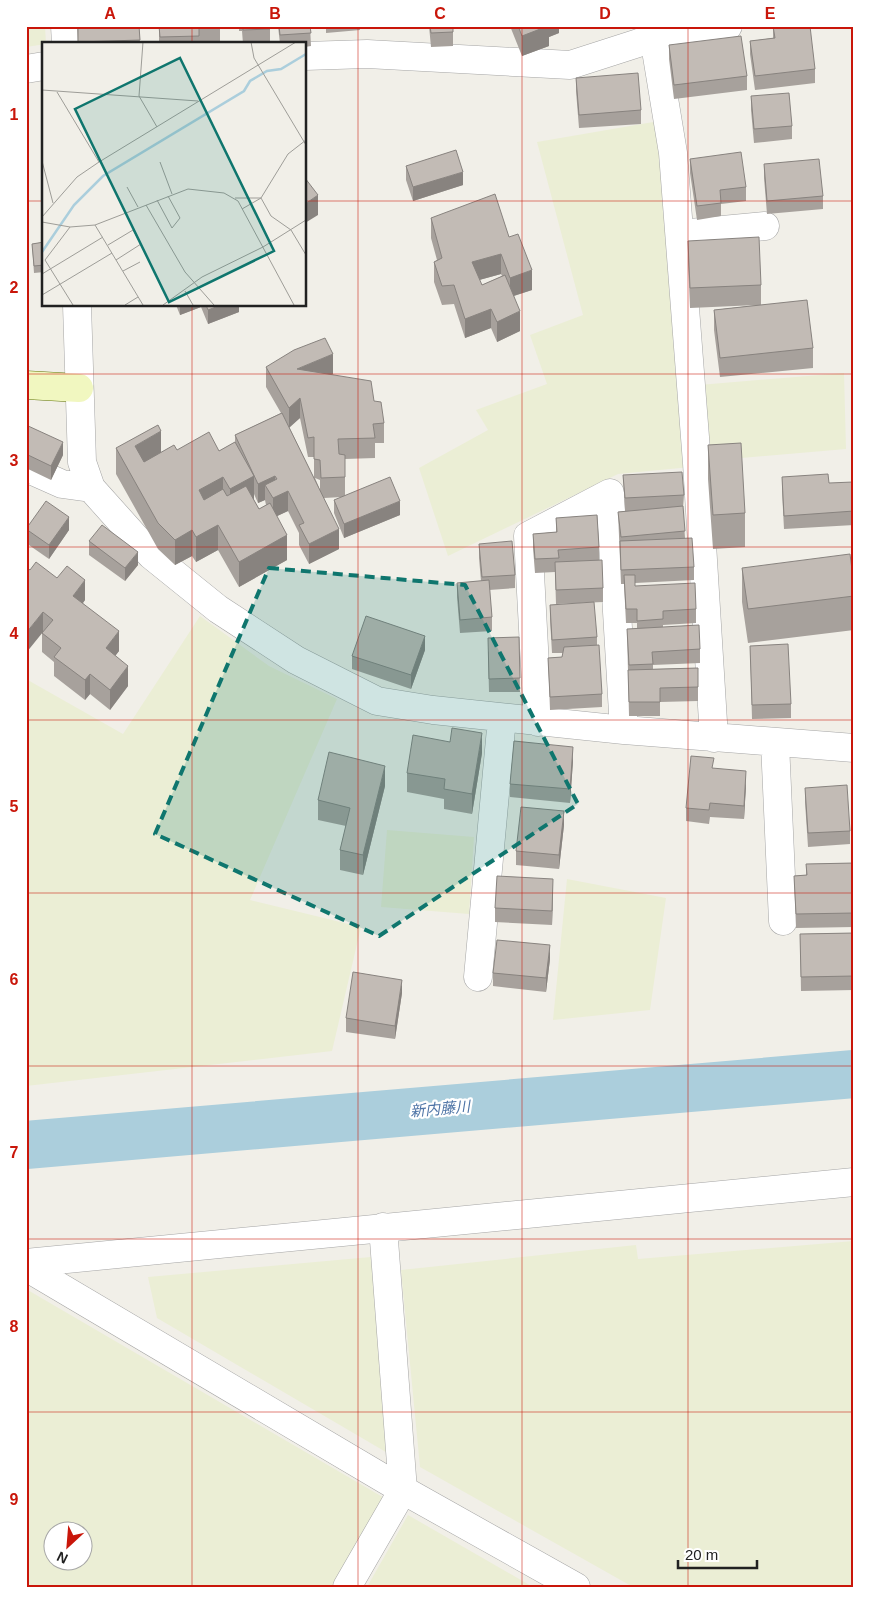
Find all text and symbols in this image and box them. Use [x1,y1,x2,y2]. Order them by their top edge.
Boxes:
text: A [104,5,116,22]
text: B [269,5,281,22]
text: C [434,5,446,22]
text: D [599,5,611,22]
text: E [765,5,776,22]
inset map [42,42,306,306]
text: 1 [10,106,19,123]
text: 2 [10,279,19,296]
text: 3 [10,452,19,469]
text: 4 [10,625,19,642]
text: 5 [10,798,19,815]
text: 6 [10,971,19,988]
water label: 新内藤川 [409,1097,473,1120]
text: 7 [10,1144,19,1161]
text: 8 [10,1318,19,1335]
text: 9 [10,1491,19,1508]
north arrow [42,1520,92,1570]
scale bar [678,1538,756,1570]
text: 20 m [685,1546,718,1563]
text: N [54,1548,70,1567]

